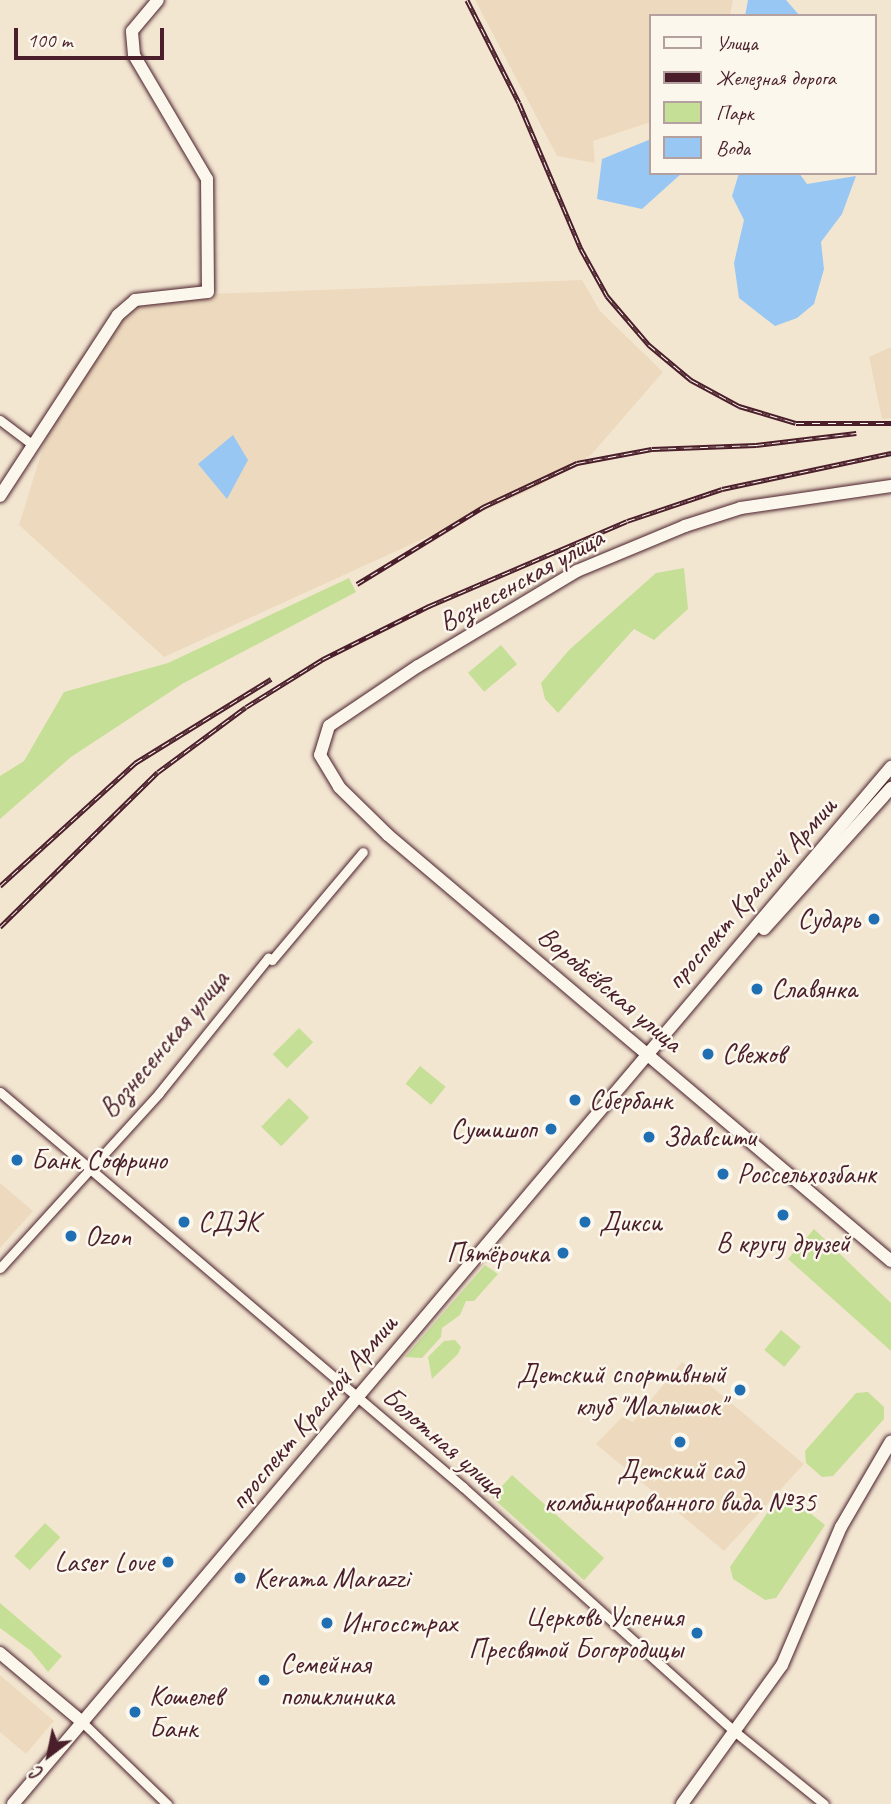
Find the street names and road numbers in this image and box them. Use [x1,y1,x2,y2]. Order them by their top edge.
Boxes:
street label: Вознесенская улица [432,520,610,640]
street label: проспект Красной Армии [658,790,844,996]
street label: Воробьёвская улица [530,918,690,1060]
street label: Вознесенская улица [92,962,236,1126]
street label: проспект Красной Армии [221,1307,405,1517]
street label: Болотная улица [375,1379,513,1505]

